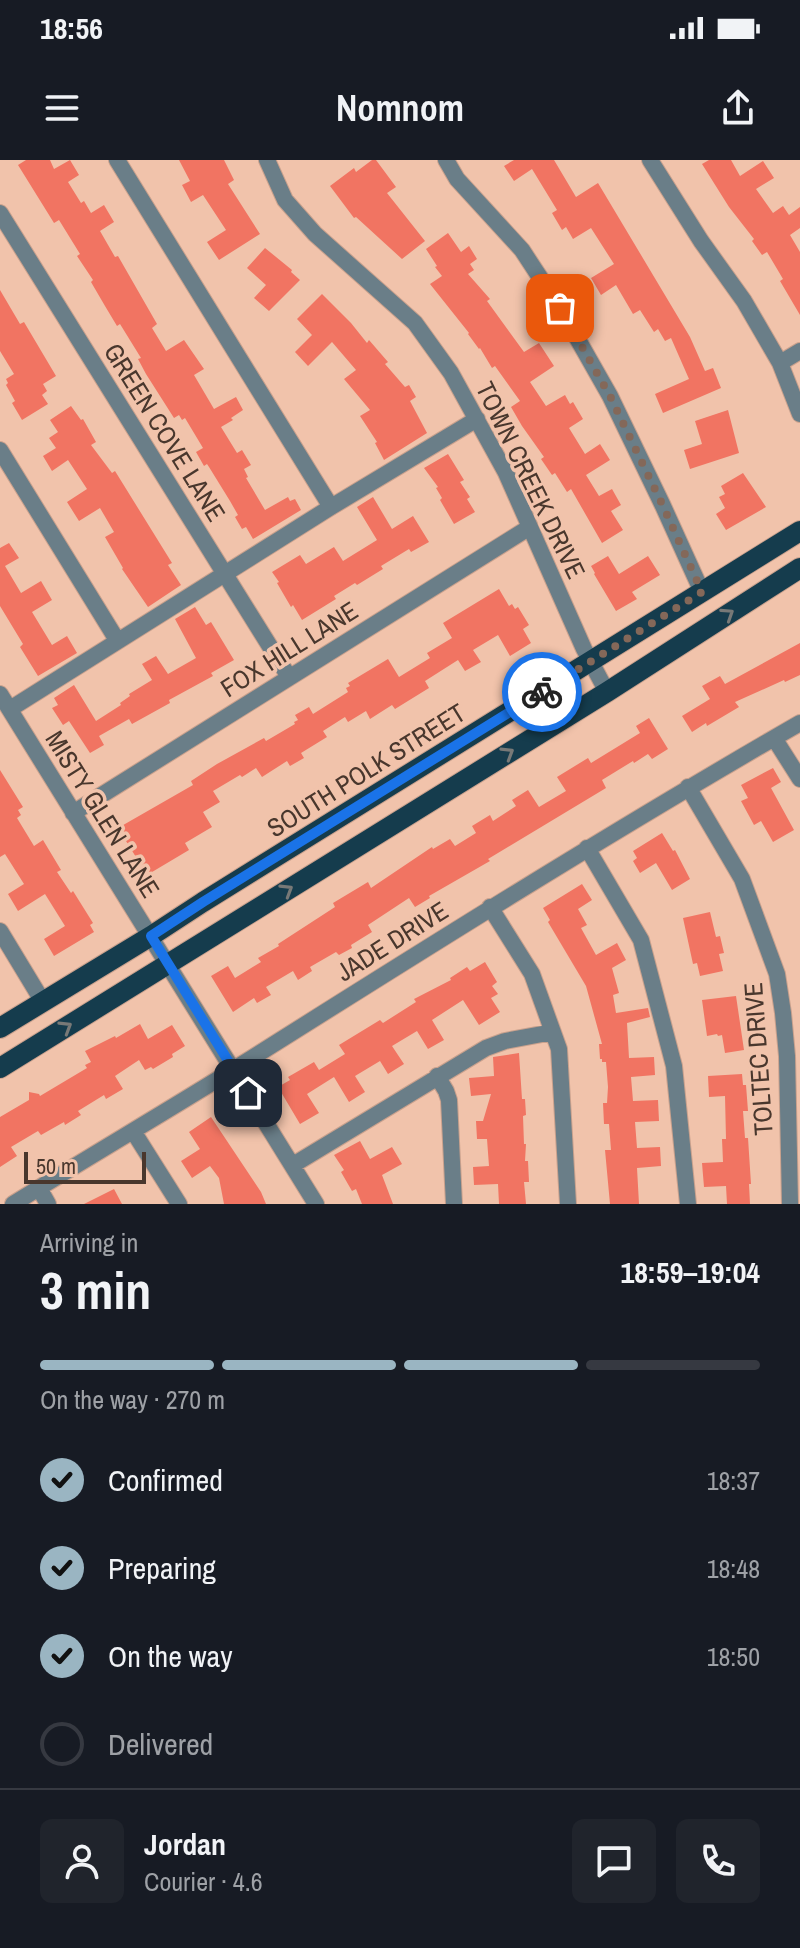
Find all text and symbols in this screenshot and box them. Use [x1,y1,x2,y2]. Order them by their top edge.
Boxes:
text: 18:56 [40,8,103,48]
text: Nomnom [336,84,464,132]
icon: menu [40,86,84,130]
icon: share [716,86,760,130]
pin [526,274,594,342]
icon: bag [538,286,582,330]
street label: GREEN COVE LANE [96,336,234,528]
street label: TOWN CREEK DRIVE [468,376,594,584]
street label: FOX HILL LANE [214,593,364,705]
one-way arrow [719,609,734,624]
courier [502,652,582,732]
icon: bike [520,670,564,714]
street label: SOUTH POLK STREET [260,695,472,845]
street label: MISTY GLEN LANE [38,724,168,904]
one-way arrow [499,747,514,763]
one-way arrow [279,885,293,900]
street label: JADE DRIVE [329,893,455,989]
street label: TOLTEC DRIVE [735,981,781,1137]
one-way arrow [57,1022,72,1037]
pin [214,1059,282,1127]
icon: home [226,1071,270,1115]
scale bar [24,1148,146,1184]
text: 50 m [36,1151,76,1181]
text: Arriving in [40,1225,138,1260]
text: 18:59–19:04 [621,1252,760,1292]
text: 3 min [40,1255,151,1325]
text: On the way · 270 m [40,1382,225,1417]
icon: check [40,1458,84,1502]
text: Confirmed [108,1460,223,1500]
text: 18:37 [707,1463,760,1498]
icon: check [40,1546,84,1590]
text: Preparing [108,1548,216,1588]
text: 18:48 [707,1551,760,1586]
icon: check [40,1634,84,1678]
text: On the way [108,1636,232,1676]
text: 18:50 [707,1639,760,1674]
text: Delivered [108,1724,213,1764]
button: person [40,1819,124,1903]
button: chat [572,1819,656,1903]
button: phone [676,1819,760,1903]
text: Jordan [144,1824,226,1864]
text: Courier · 4.6 [144,1864,263,1899]

